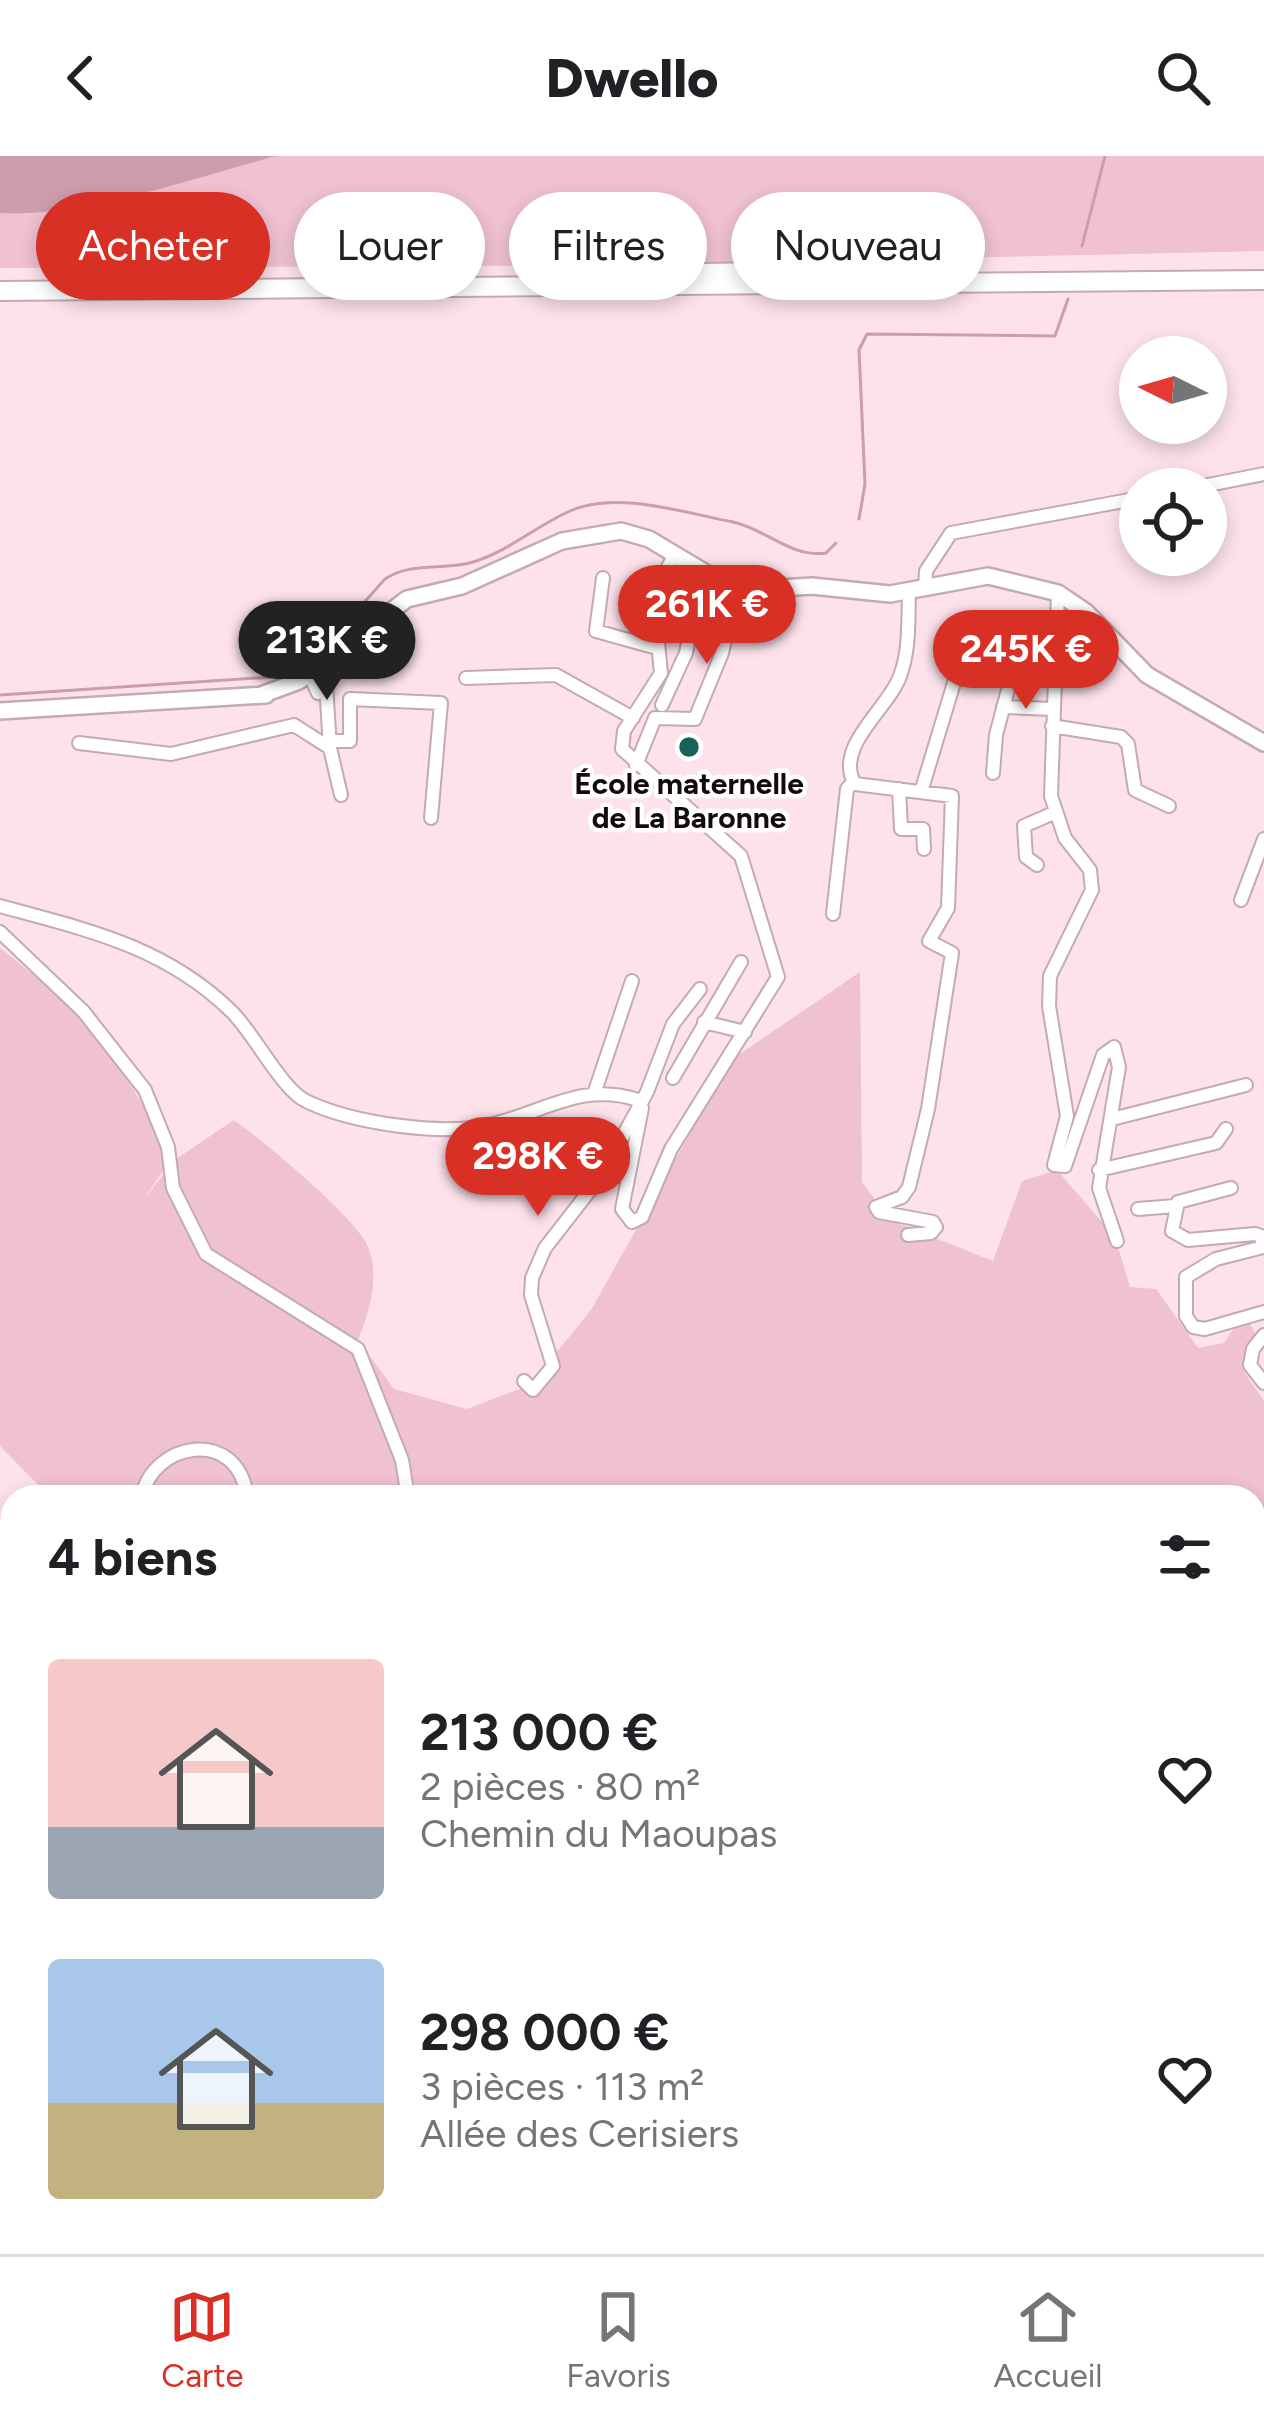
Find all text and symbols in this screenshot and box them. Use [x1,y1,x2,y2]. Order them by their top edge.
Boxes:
icon: back [48,45,114,111]
icon: search [1150,45,1216,111]
text: Dwello [545,46,719,111]
chip: Acheter [36,192,270,300]
chip: Louer [294,192,485,300]
chip: Filtres [509,192,707,300]
chip: Nouveau [731,192,985,300]
north arrow [1119,336,1227,444]
map controls [1119,336,1227,576]
button: locate [1119,468,1227,576]
pin: 261K € [609,565,805,667]
text: 261K € [645,580,769,627]
pin: 213K € [229,601,425,703]
pin: 245K € [928,610,1124,712]
text: 213K € [265,616,389,663]
text: 245K € [960,625,1092,672]
marker: École maternelle de La Baronne [676,734,702,760]
place label: École maternelle de La Baronne [574,765,804,836]
pin: 298K € [440,1117,636,1219]
text: 298K € [472,1132,604,1179]
icon: filters [1152,1524,1218,1590]
text: 4 biens [48,1527,217,1588]
text: 213 000 € [420,1702,658,1763]
icon: home [144,1707,288,1851]
icon: heart [1152,1746,1218,1812]
text: 2 pièces · 80 m² [420,1763,700,1810]
text: Chemin du Maoupas [420,1810,777,1857]
text: 298 000 € [420,2002,669,2063]
icon: home [144,2007,288,2151]
icon: heart [1152,2046,1218,2112]
text: 3 pièces · 113 m² [420,2063,704,2110]
text: Allée des Cerisiers [420,2110,739,2157]
tab: Carte [161,2284,244,2395]
tab: Favoris [566,2284,671,2395]
tab: Accueil [993,2284,1103,2395]

